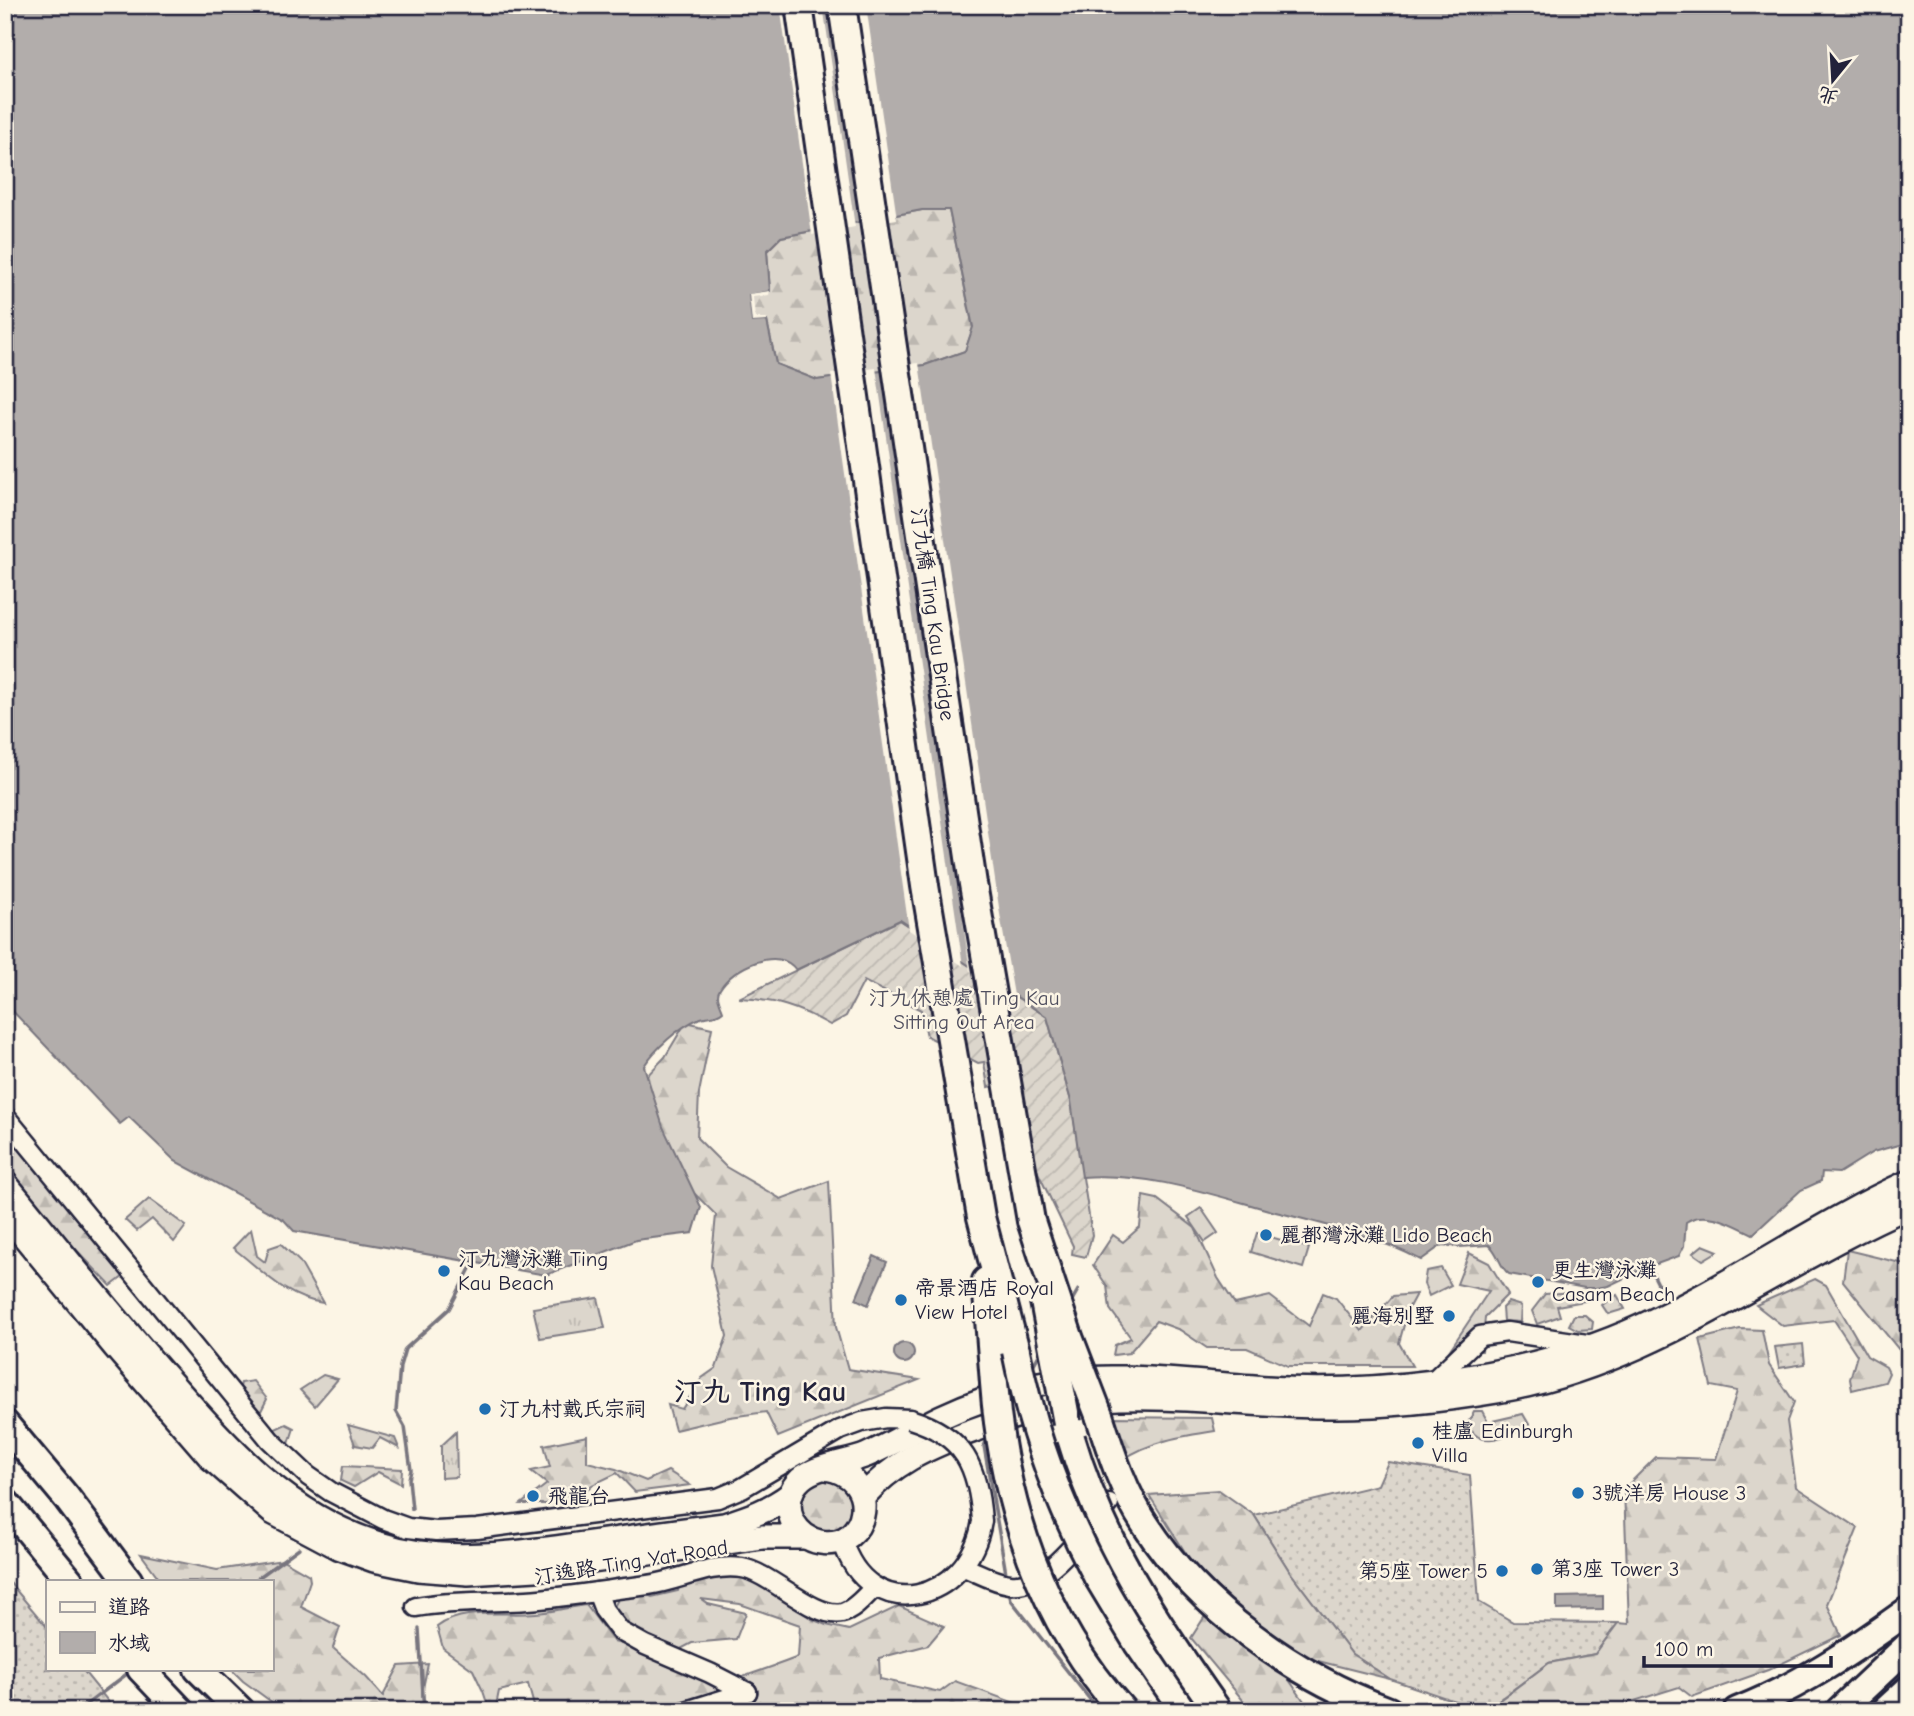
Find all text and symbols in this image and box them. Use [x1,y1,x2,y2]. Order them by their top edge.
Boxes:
north arrow [1798,46,1868,116]
text: 北 [1816,82,1840,109]
street label: 汀九橋 Ting Kau Bridge [906,506,960,722]
park label: 汀九休憩處 Ting Kau Sitting Out Area [869,986,1059,1034]
place label: 麗都灣泳灘 Lido Beach [1280,1223,1492,1247]
marker: 麗都灣泳灘 Lido Beach [1258,1227,1274,1243]
place label: 汀九灣泳灘 Ting Kau Beach [458,1247,609,1295]
place label: 更生灣泳灘 Casam Beach [1552,1258,1675,1306]
marker: 汀九灣泳灘 Ting Kau Beach [436,1263,452,1279]
marker: 更生灣泳灘 Casam Beach [1530,1274,1546,1290]
place label: 帝景酒店 Royal View Hotel [915,1276,1054,1324]
marker: 帝景酒店 Royal View Hotel [893,1292,909,1308]
place label: 麗海別墅 [1351,1304,1435,1328]
marker: 麗海別墅 [1441,1308,1457,1324]
district label: 汀九 Ting Kau [674,1376,846,1408]
place label: 汀九村戴氏宗祠 [499,1397,646,1421]
marker: 汀九村戴氏宗祠 [477,1401,493,1417]
place label: 桂盧 Edinburgh Villa [1432,1419,1573,1467]
marker: 桂盧 Edinburgh Villa [1410,1435,1426,1451]
place label: 3號洋房 House 3 [1592,1481,1747,1505]
place label: 飛龍台 [547,1484,610,1508]
marker: 3號洋房 House 3 [1570,1485,1586,1501]
marker: 飛龍台 [525,1488,541,1504]
street label: 汀逸路 Ting Yat Road [532,1535,730,1589]
place label: 第3座 Tower 3 [1551,1557,1679,1581]
place label: 第5座 Tower 5 [1358,1559,1488,1583]
marker: 第3座 Tower 3 [1529,1561,1545,1577]
marker: 第5座 Tower 5 [1494,1563,1510,1579]
legend [46,1580,273,1670]
text: 道路 [108,1595,150,1619]
scale bar [1644,1625,1832,1669]
text: 水域 [108,1631,150,1655]
text: 100 m [1655,1637,1713,1661]

